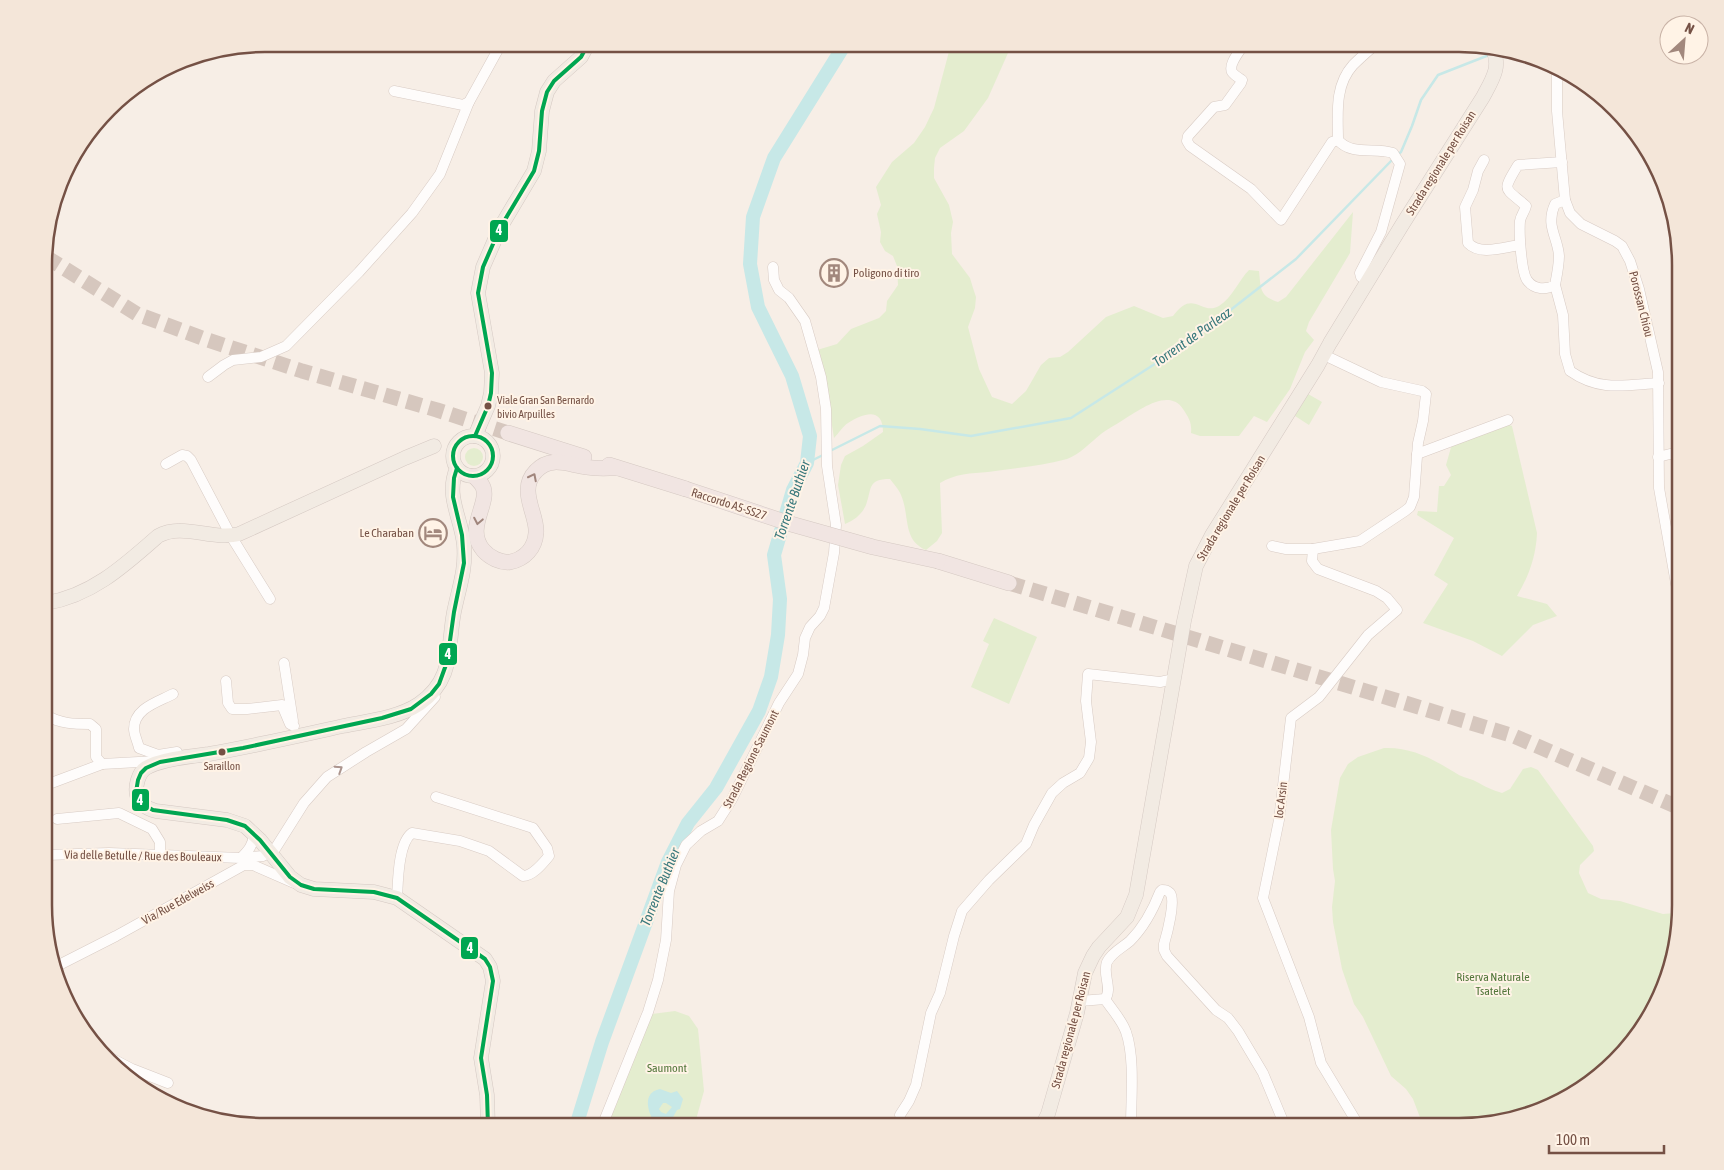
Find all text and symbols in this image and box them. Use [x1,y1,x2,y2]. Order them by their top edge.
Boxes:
north arrow [1659,15,1709,65]
text: N [1682,19,1697,37]
street label: Strada regionale per Roisan [1403,108,1479,218]
line badge: 4 [489,219,509,243]
text: 4 [495,222,503,238]
building icon: Poligono di tiro [819,258,849,288]
place label: Poligono di tiro [853,266,920,280]
street label: Porossan Chiou [1626,270,1656,339]
water label: Torrent de Parleaz [1150,303,1235,370]
place label: Viale Gran San Bernardo bivio Arpuilles [497,394,594,420]
marker: Viale Gran San Bernardo bivio Arpuilles [483,401,493,411]
street label: Strada regionale per Roisan [1194,453,1268,563]
water label: Torrente Buthier [771,457,813,542]
one-way arrow [527,474,537,483]
street label: Raccordo A5-SS27 [690,485,769,523]
one-way arrow [473,516,483,525]
hotel icon: Le Charaban [418,518,448,548]
place label: Le Charaban [359,526,414,540]
line badge: 4 [438,642,458,666]
text: 4 [444,646,452,662]
street label: Strada Regione Saumont [720,707,782,810]
marker: Saraillon [217,747,227,757]
place label: Saraillon [204,760,240,772]
one-way arrow [333,766,343,775]
street label: loc Arsin [1272,781,1290,819]
line badge: 4 [131,788,150,812]
text: 4 [136,792,144,808]
water label: Torrente Buthier [637,845,683,928]
street label: Via delle Betulle / Rue des Bouleaux [64,848,222,864]
street label: Via/Rue Edelweiss [140,876,216,928]
line badge: 4 [460,936,479,960]
text: 4 [466,940,474,956]
street label: Strada regionale per Roisan [1049,970,1093,1090]
park label: Riserva Naturale Tsatelet [1456,970,1530,998]
park label: Saumont [647,1061,688,1075]
scale bar [1549,1122,1664,1154]
text: 100 m [1556,1131,1590,1148]

